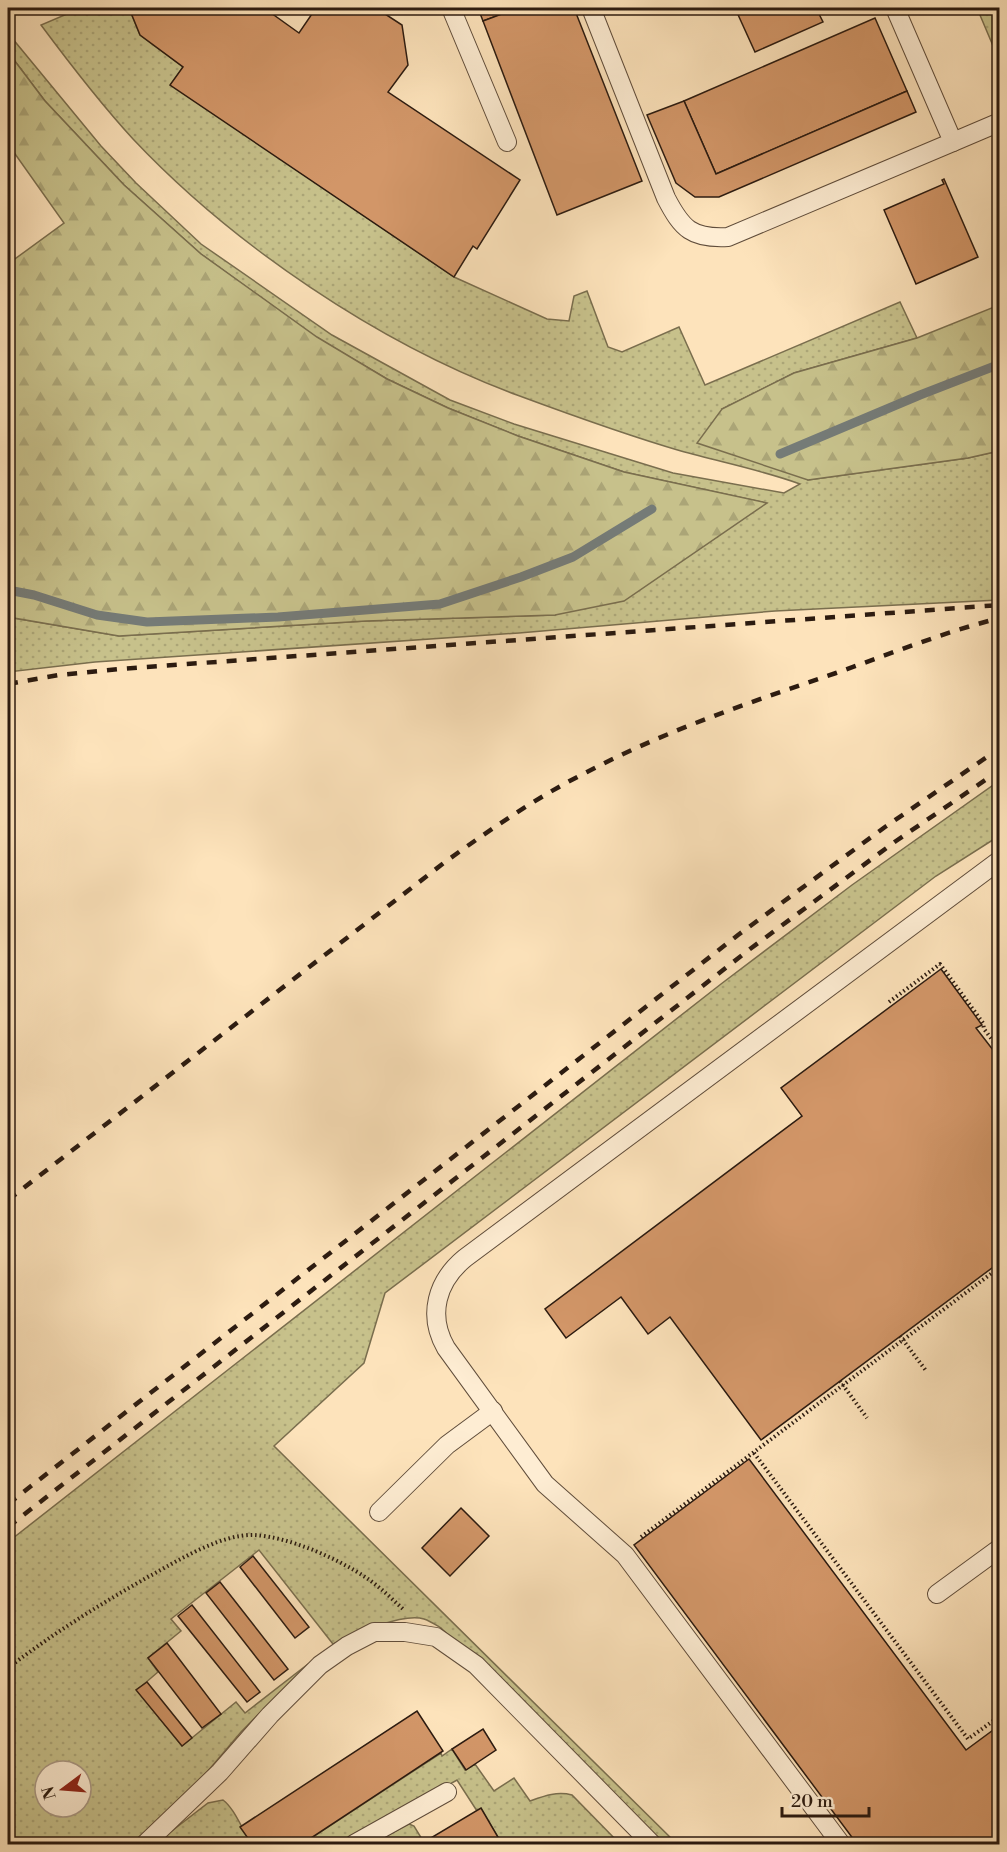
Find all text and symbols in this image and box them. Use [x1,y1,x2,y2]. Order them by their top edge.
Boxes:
north arrow [33,1759,93,1819]
scale bar [782,1780,869,1818]
text: N [38,1784,61,1802]
text: 20 m [791,1790,833,1813]

